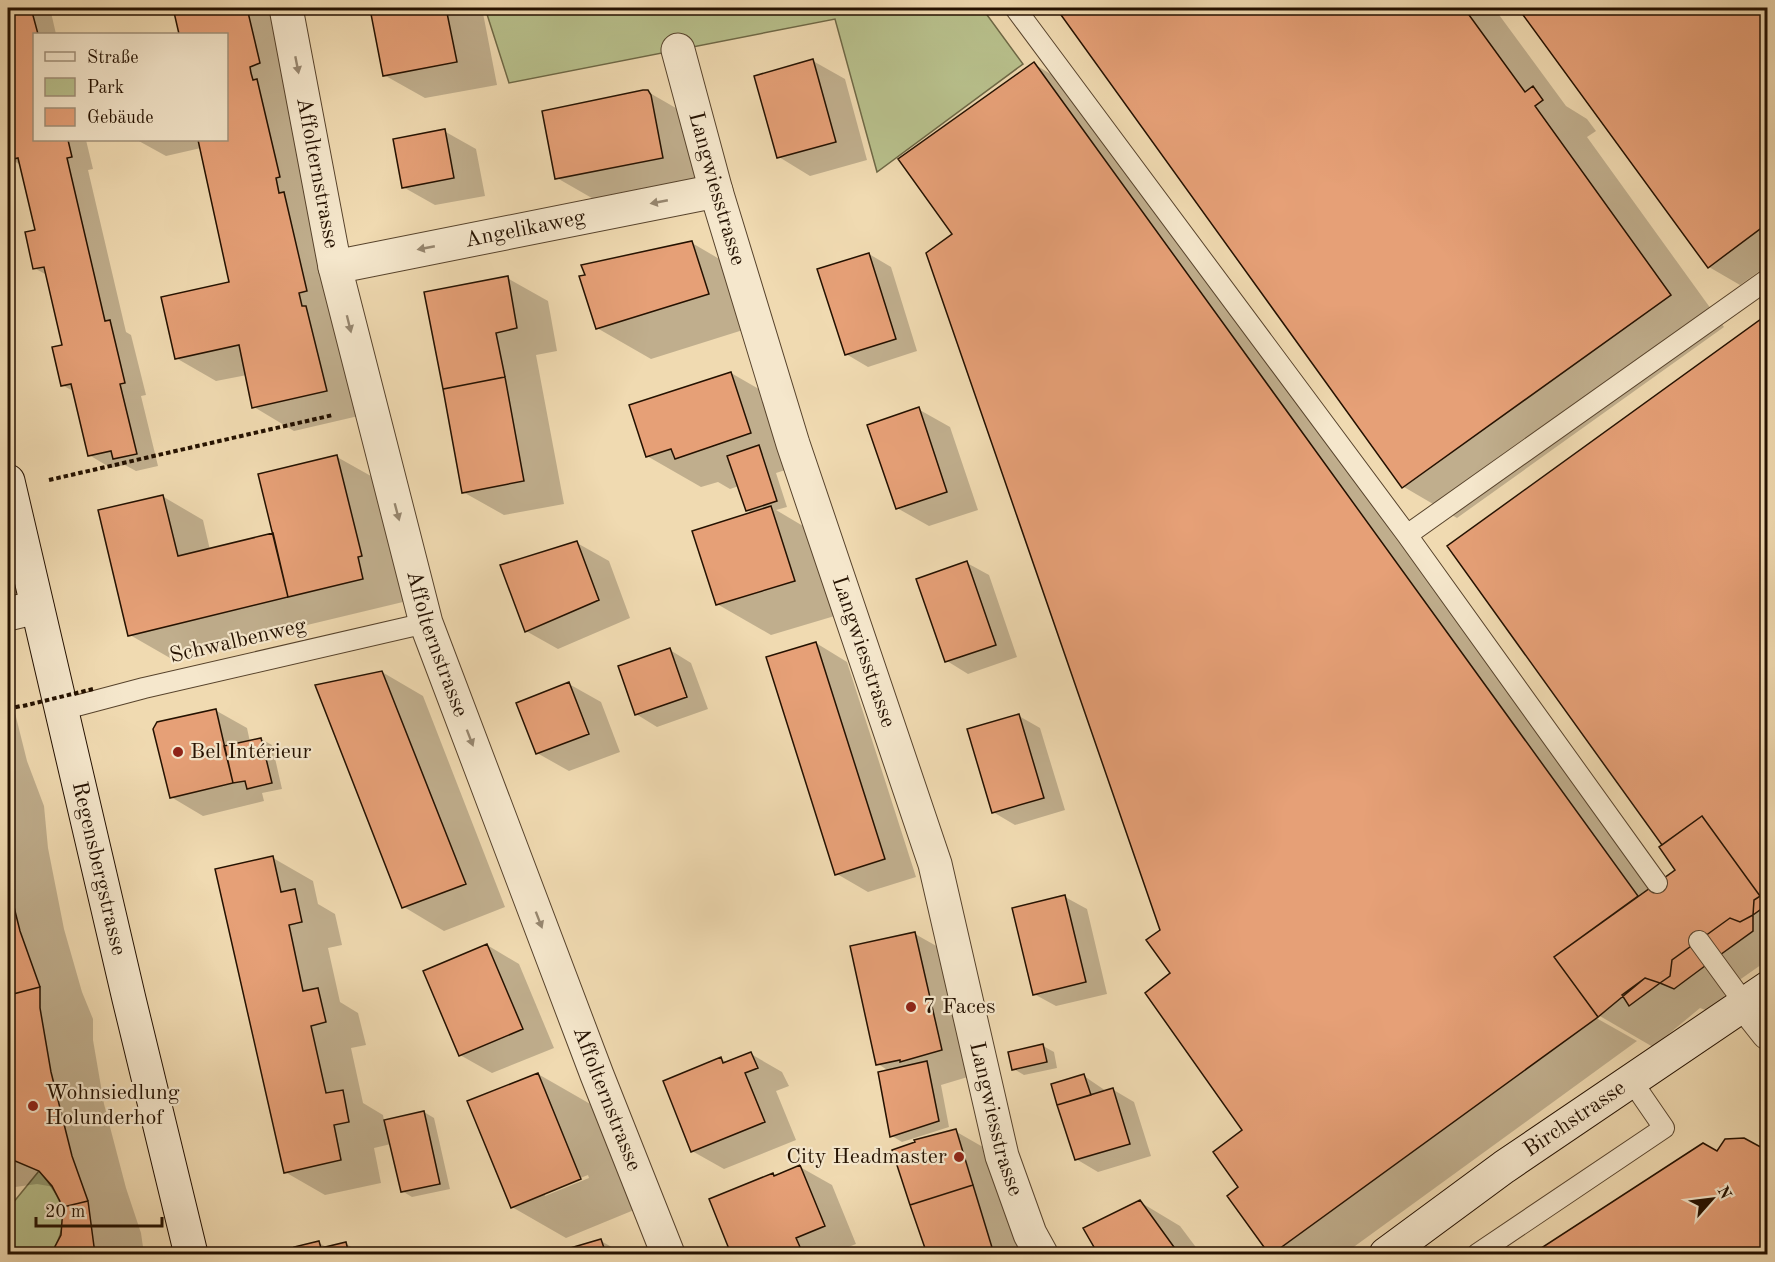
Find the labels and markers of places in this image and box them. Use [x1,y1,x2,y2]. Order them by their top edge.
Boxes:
place label: Bel Intérieur [190,741,312,763]
marker: Bel Intérieur [171,745,185,759]
place label: 7 Faces [923,996,996,1018]
marker: 7 Faces [904,1000,918,1014]
place label: Wohnsiedlung Holunderhof [45,1082,180,1129]
marker: Wohnsiedlung Holunderhof [26,1099,40,1113]
place label: City Headmaster [786,1146,947,1168]
marker: City Headmaster [952,1150,966,1164]

